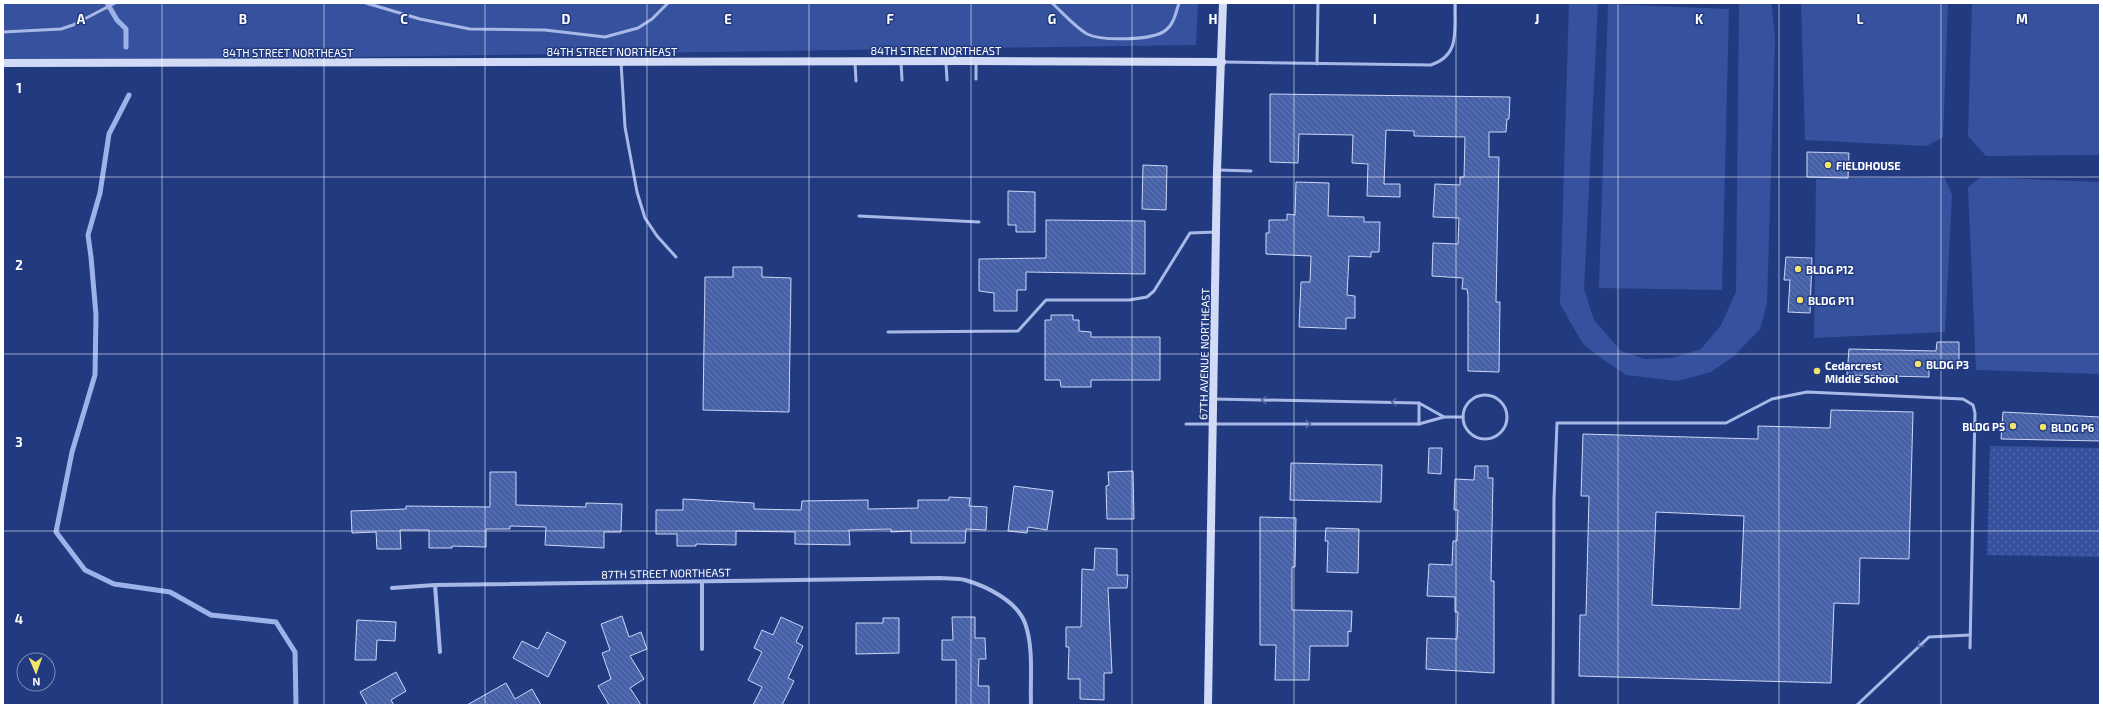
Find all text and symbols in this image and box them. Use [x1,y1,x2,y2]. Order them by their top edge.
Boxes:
text: A [77,11,86,27]
text: B [239,11,247,27]
text: C [400,11,408,27]
text: D [562,11,571,27]
text: E [724,11,732,27]
text: F [886,11,894,27]
text: G [1048,11,1056,27]
text: H [1209,11,1218,27]
text: I [1373,11,1377,27]
text: J [1535,11,1539,27]
text: K [1695,11,1704,27]
text: L [1857,11,1864,27]
text: M [2016,11,2028,27]
street label: 84TH STREET NORTHEAST [871,44,1002,57]
street label: 84TH STREET NORTHEAST [547,45,678,58]
street label: 84TH STREET NORTHEAST [223,46,354,59]
text: 1 [16,80,22,96]
place label: FIELDHOUSE [1836,159,1901,172]
marker: FIELDHOUSE [1823,160,1833,170]
text: 2 [15,257,23,273]
place label: BLDG P12 [1806,263,1854,276]
marker: BLDG P12 [1793,264,1803,274]
street label: 67TH AVENUE NORTHEAST [1196,287,1212,420]
place label: BLDG P11 [1808,294,1854,307]
marker: BLDG P11 [1795,295,1805,305]
place label: BLDG P3 [1926,358,1969,371]
place label: Cedarcrest Middle School [1825,359,1899,385]
marker: BLDG P3 [1913,359,1923,369]
marker: Cedarcrest Middle School [1812,366,1822,376]
one-way arrow [1261,396,1267,404]
one-way arrow [1391,398,1397,406]
one-way arrow [1305,420,1311,428]
place label: BLDG P5 [1962,420,2005,433]
marker: BLDG P5 [2008,421,2018,431]
place label: BLDG P6 [2051,421,2095,434]
marker: BLDG P6 [2038,422,2048,432]
text: 3 [15,434,23,450]
street label: 87TH STREET NORTHEAST [601,565,732,581]
text: 4 [15,611,23,627]
one-way arrow [1917,640,1925,648]
north arrow [16,652,56,692]
text: N [32,676,41,689]

